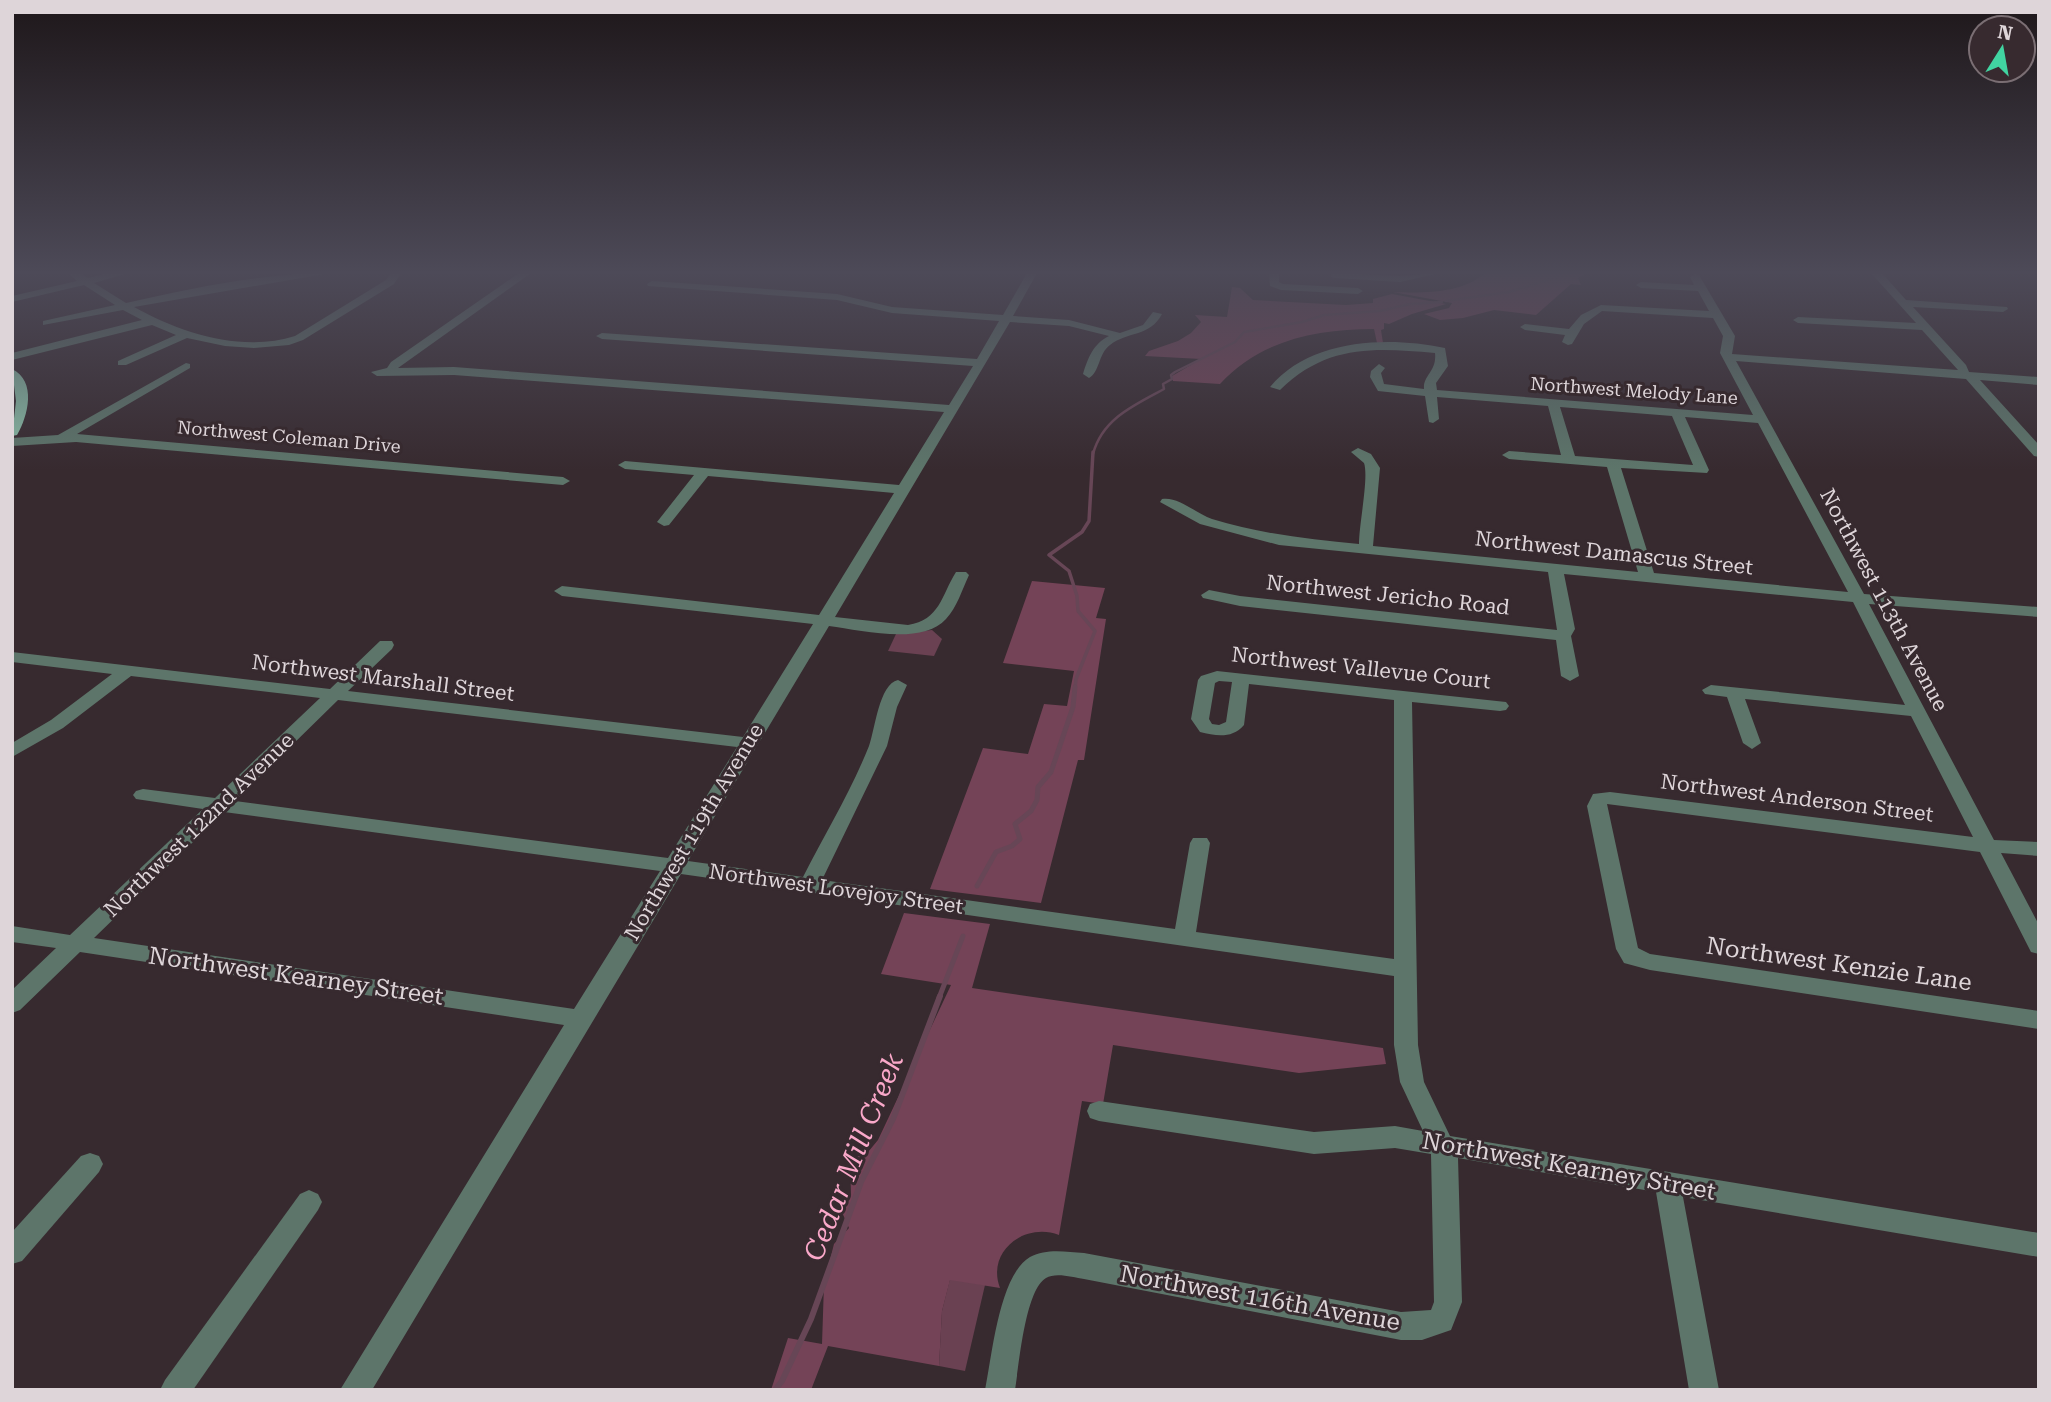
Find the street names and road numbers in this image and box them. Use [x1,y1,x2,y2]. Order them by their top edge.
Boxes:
street label: Northwest Melody Lane [1530,373,1739,408]
street label: Northwest Coleman Drive [176,416,402,457]
street label: Northwest 113th Avenue [1815,485,1953,715]
street label: Northwest Damascus Street [1474,526,1754,580]
street label: Northwest Jericho Road [1265,570,1511,620]
street label: Northwest Vallevue Court [1230,642,1492,694]
street label: Northwest Marshall Street [250,650,516,706]
street label: Northwest 119th Avenue [620,719,768,945]
street label: Northwest 122nd Avenue [99,728,299,922]
street label: Northwest Anderson Street [1659,769,1935,827]
street label: Northwest Lovejoy Street [707,859,965,919]
street label: Northwest Kenzie Lane [1705,932,1973,996]
street label: Northwest Kearney Street [147,941,445,1011]
street label: Northwest Kearney Street [1420,1126,1718,1206]
street label: Northwest 116th Avenue [1118,1260,1402,1336]

